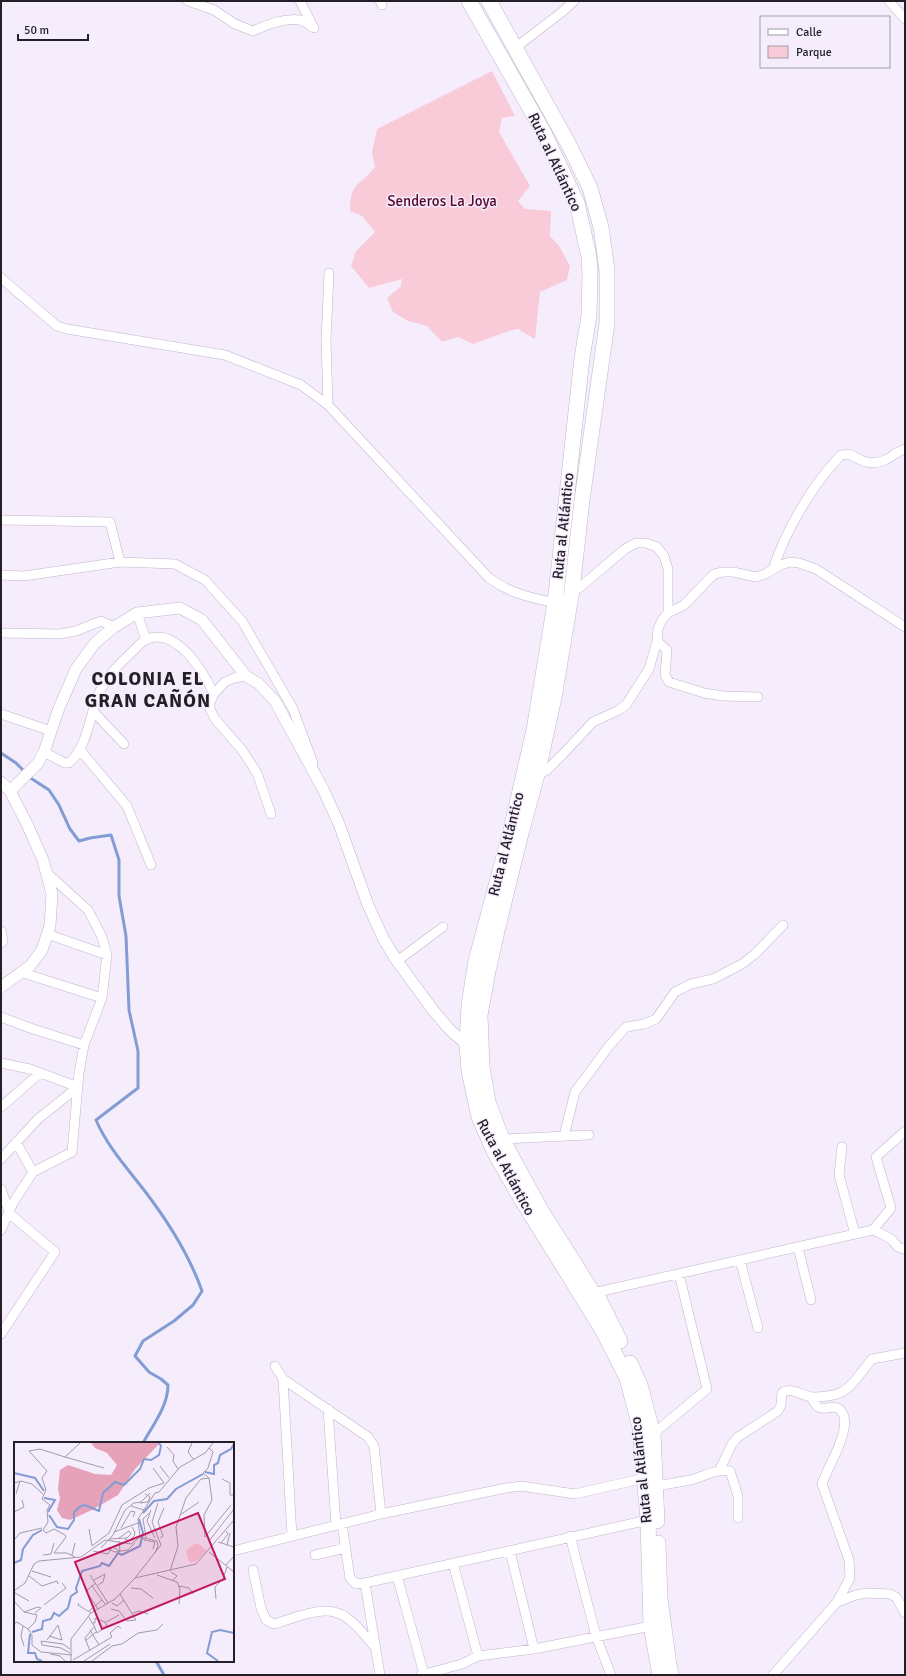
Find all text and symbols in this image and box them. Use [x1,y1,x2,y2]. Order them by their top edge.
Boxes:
scale bar [18,16,88,42]
legend [760,16,890,68]
text: 50 m [24,23,49,38]
text: Calle [796,25,822,40]
text: Parque [796,45,832,60]
street label: Ruta al Atlántico [524,110,586,214]
park label: Senderos La Joya [387,192,497,210]
street label: Ruta al Atlántico [548,472,578,580]
district label: COLONIA EL GRAN CAÑÓN [85,667,211,713]
street label: Ruta al Atlántico [484,790,528,898]
street label: Ruta al Atlántico [473,1116,539,1219]
street label: Ruta al Atlántico [626,1416,656,1524]
inset map [14,1442,234,1662]

